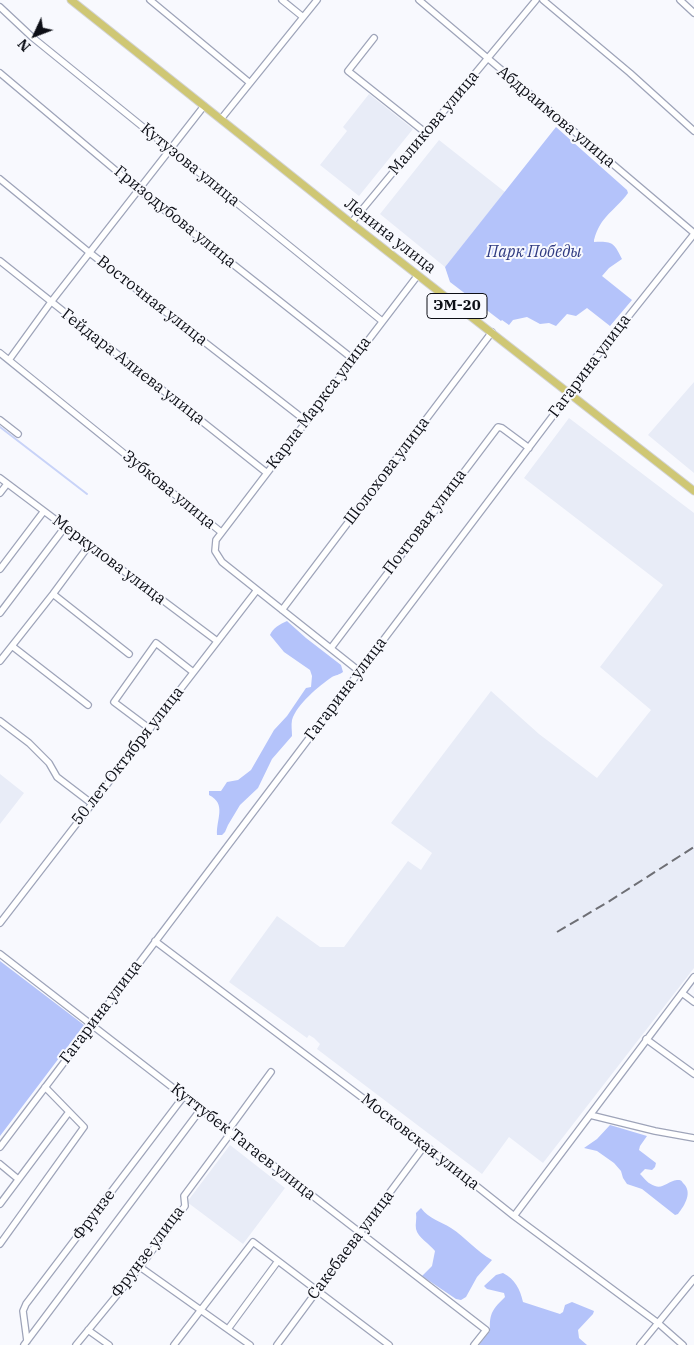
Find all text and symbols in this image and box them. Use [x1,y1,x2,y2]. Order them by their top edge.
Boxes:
north arrow [10,10,60,60]
text: N [14,35,34,55]
street label: Абдраимова улица [493,62,619,172]
street label: Маликова улица [385,67,483,179]
street label: Кутузова улица [137,119,243,211]
street label: Гризодубова улица [110,162,240,272]
street label: Ленина улица [340,194,440,278]
park label: Парк Победы [487,242,581,262]
street label: Восточная улица [93,252,211,350]
road number: ЭМ-20 [427,294,487,318]
street label: Гейдара Алиева улица [57,305,209,429]
street label: Гагарина улица [545,311,635,421]
street label: Карла Маркса улица [263,333,375,473]
street label: Шолохова улица [340,413,434,529]
street label: Зубкова улица [119,447,219,533]
street label: Почтовая улица [379,466,471,578]
street label: Меркулова улица [48,511,170,609]
street label: Гагарина улица [301,634,391,744]
street label: 50 лет Октября улица [68,683,188,829]
street label: Гагарина улица [56,957,146,1067]
street label: Куттубек Тагаев улица [167,1079,319,1205]
street label: Московская улица [357,1090,483,1194]
street label: Фрунзе [69,1186,119,1244]
street label: Сакебаева улица [304,1187,398,1303]
street label: Фрунзе улица [107,1202,189,1302]

